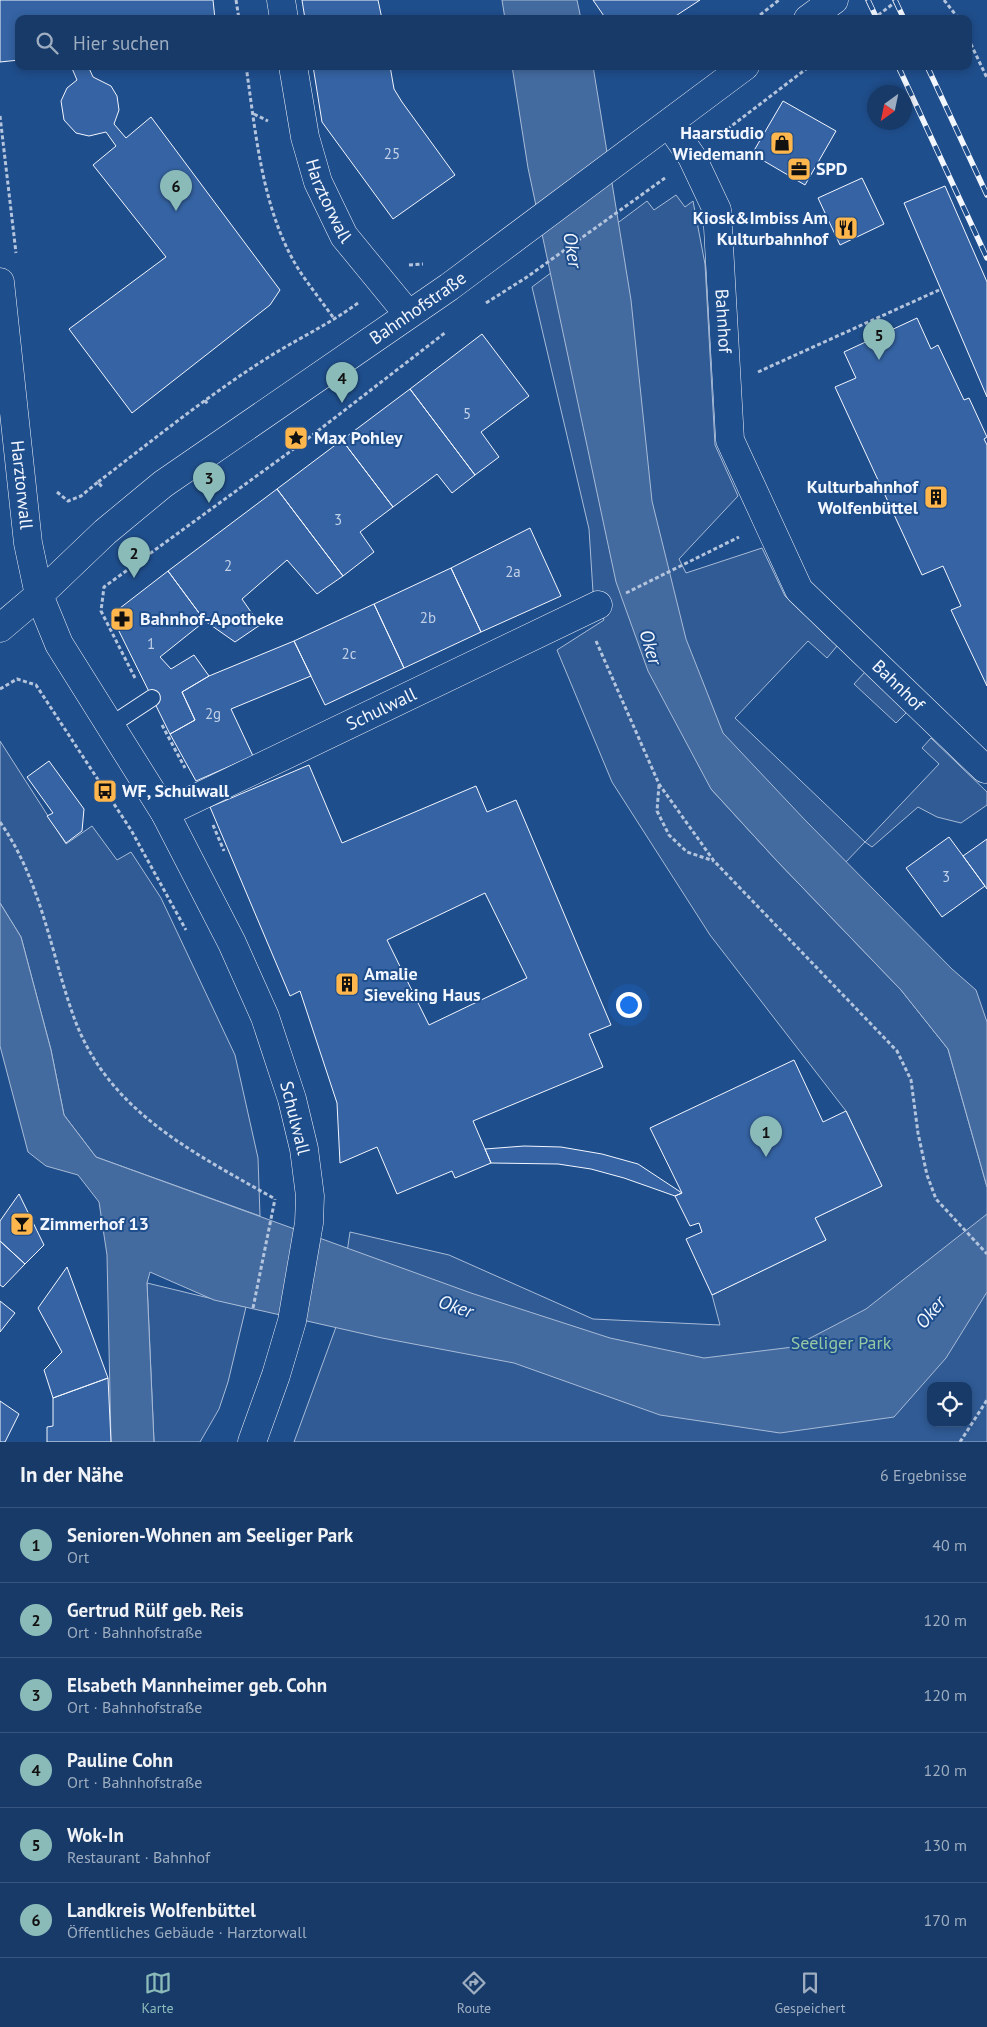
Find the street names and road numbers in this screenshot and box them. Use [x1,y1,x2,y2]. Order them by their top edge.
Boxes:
street label: Harztorwall [301,156,358,248]
street label: Bahnhofstraße [365,266,471,349]
street label: Bahnhof [710,288,737,355]
street label: Harztorwall [6,439,39,531]
street label: Bahnhof [867,655,931,717]
street label: Schulwall [342,682,421,735]
street label: Schulwall [275,1079,316,1158]

